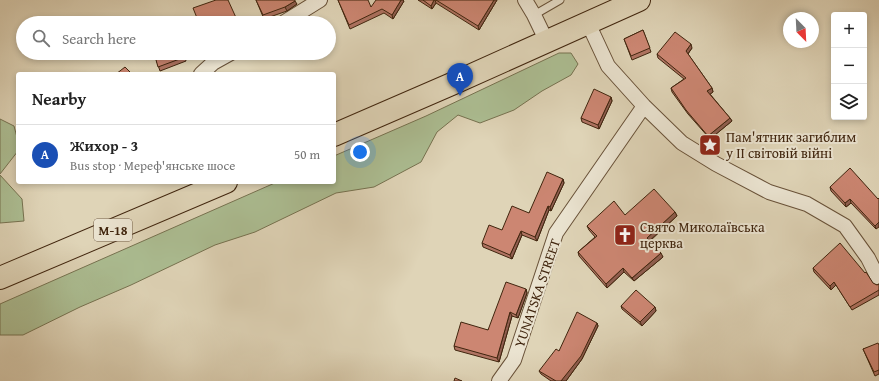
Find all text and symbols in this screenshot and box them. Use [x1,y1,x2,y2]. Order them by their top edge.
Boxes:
north arrow [783,12,819,48]
map controls [831,12,867,120]
button: + [831,12,867,48]
search box [16,16,336,60]
icon: search [30,27,52,49]
text: Search here [62,28,136,49]
button: − [831,48,867,84]
pin: A [447,63,473,96]
button: layers [831,84,867,120]
text: Nearby [32,86,86,111]
place label: Пам'ятник загиблим у II світовій війні [725,127,856,163]
place icon: Пам'ятник загиблим у II світовій війні [697,132,723,158]
text: Жихор - 3 [70,135,138,156]
your location [350,142,370,162]
text: A [41,145,49,164]
text: 50 m [294,145,320,164]
text: Bus stop · Мереф'янське шосе [70,156,235,175]
place label: Свято Миколаївська церква [640,217,765,253]
road number: М-18 [94,219,132,241]
church icon: Свято Миколаївська церква [612,222,638,248]
street label: YUNATSKA STREET [509,236,565,350]

